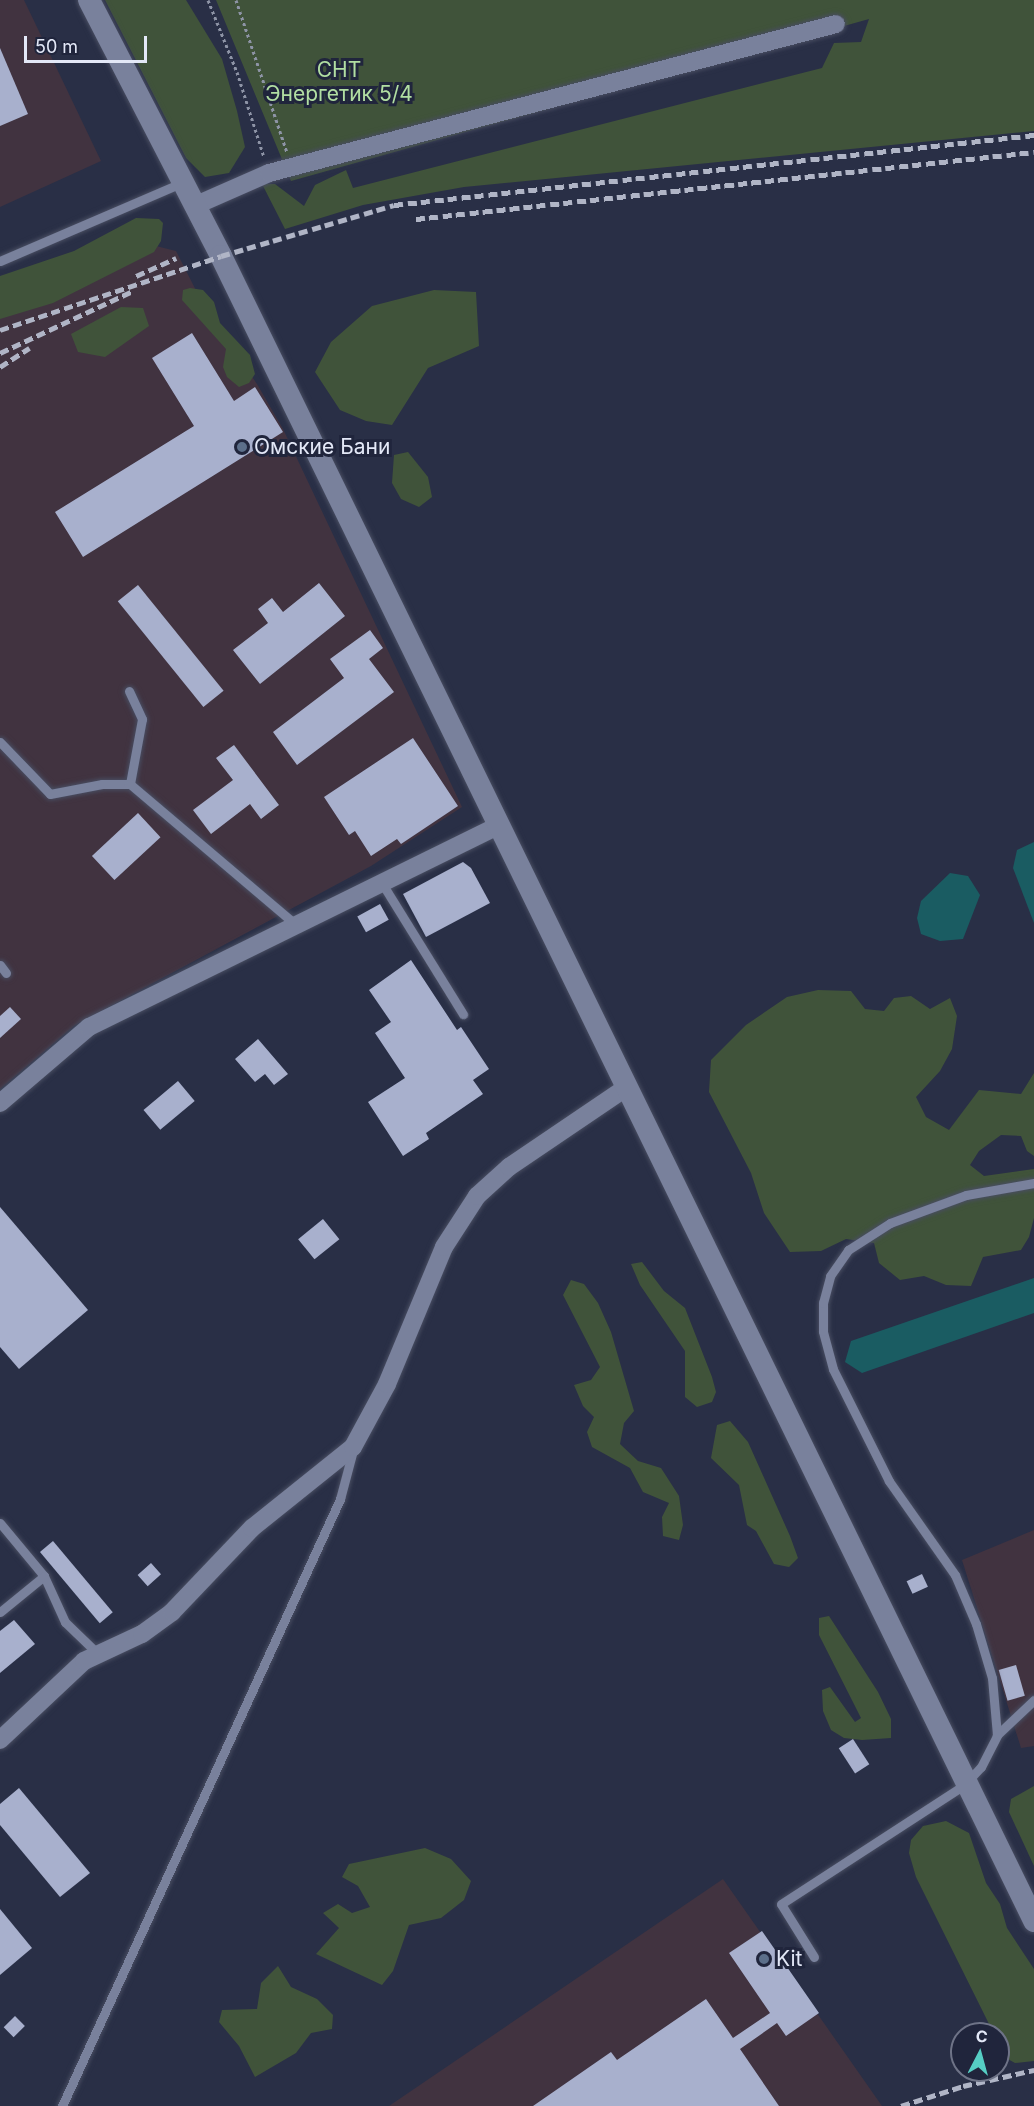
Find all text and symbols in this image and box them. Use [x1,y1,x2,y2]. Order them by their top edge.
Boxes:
scale bar [27,24,150,62]
text: 50 m [35,36,78,57]
park label: СНТ Энергетик 5/4 [265,57,413,107]
place label: Омские Бани [254,434,390,460]
marker: Омские Бани [235,440,249,454]
place label: Kit [776,1946,802,1972]
marker: Kit [757,1952,771,1966]
north arrow [950,2022,1010,2082]
text: С [975,2026,989,2047]

